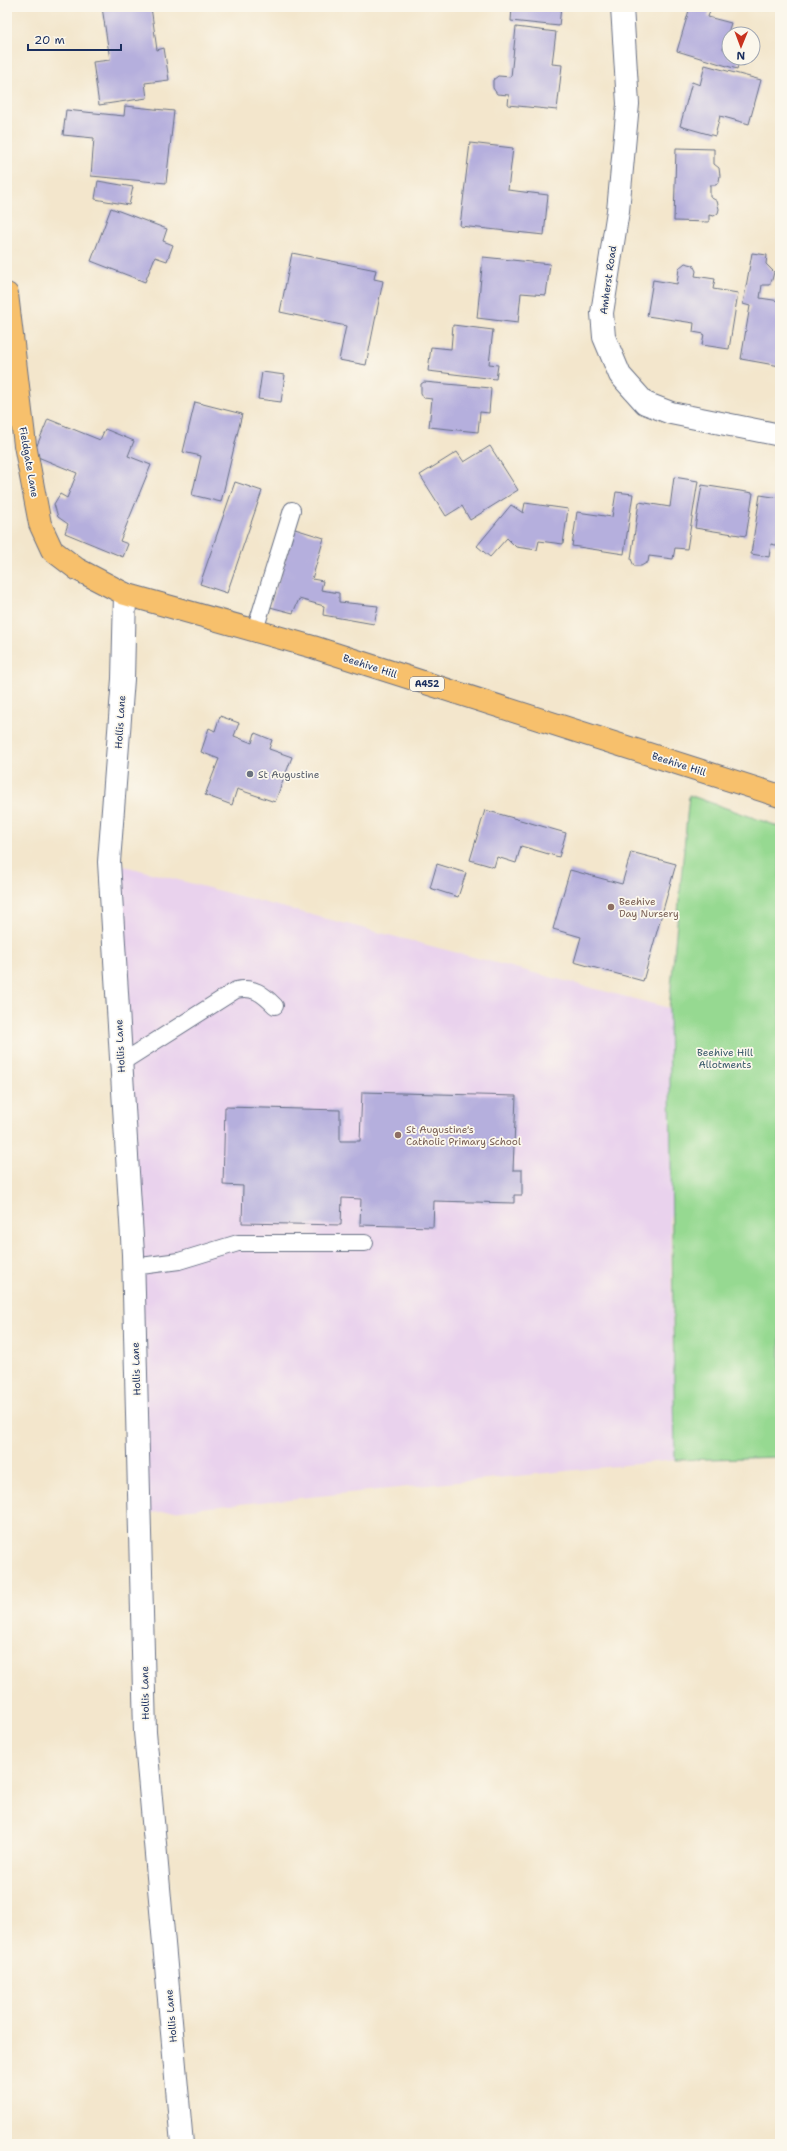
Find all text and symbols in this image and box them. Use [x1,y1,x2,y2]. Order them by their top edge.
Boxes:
scale bar [28,26,121,52]
north arrow [721,26,761,66]
text: 20 m [34,32,65,48]
text: N [736,48,745,63]
street label: Amherst Road [597,244,619,315]
street label: Fieldgate Lane [16,426,42,499]
street label: Beehive Hill [341,651,399,681]
road number: A452 [410,677,444,691]
street label: Hollis Lane [112,695,128,749]
street label: Beehive Hill [650,749,708,779]
place label: St Augustine [258,768,320,781]
marker: St Augustine [245,769,255,779]
place label: Beehive Day Nursery [619,895,679,920]
marker: Beehive Day Nursery [606,902,616,912]
street label: Hollis Lane [112,1019,128,1073]
park label: Beehive Hill Allotments [697,1046,753,1071]
place label: St Augustine's Catholic Primary School [406,1123,521,1148]
marker: St Augustine's Catholic Primary School [393,1130,403,1140]
street label: Hollis Lane [129,1342,143,1396]
street label: Hollis Lane [138,1666,152,1720]
street label: Hollis Lane [162,1988,180,2043]

